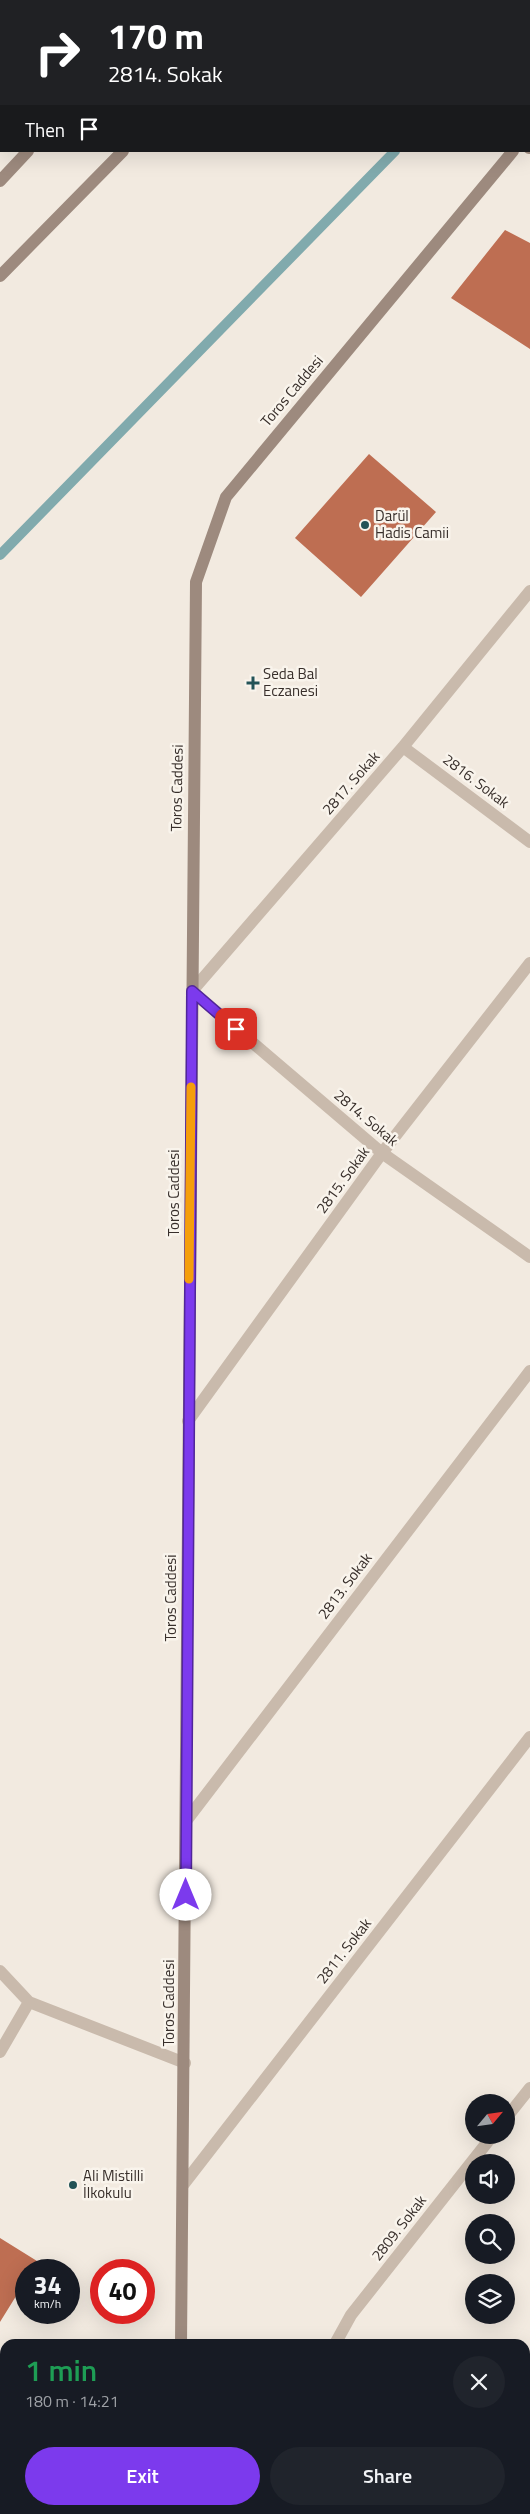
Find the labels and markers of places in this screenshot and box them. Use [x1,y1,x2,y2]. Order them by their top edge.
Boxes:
place label: Darül Hadis Camii [375,504,449,544]
marker: Darül Hadis Camii [359,519,371,531]
place label: Seda Bal Eczanesi [263,662,318,702]
marker: Seda Bal Eczanesi [247,677,259,689]
pin [215,1008,257,1050]
place label: Ali Mistilli İlkokulu [83,2164,144,2204]
marker: Ali Mistilli İlkokulu [67,2179,79,2191]

